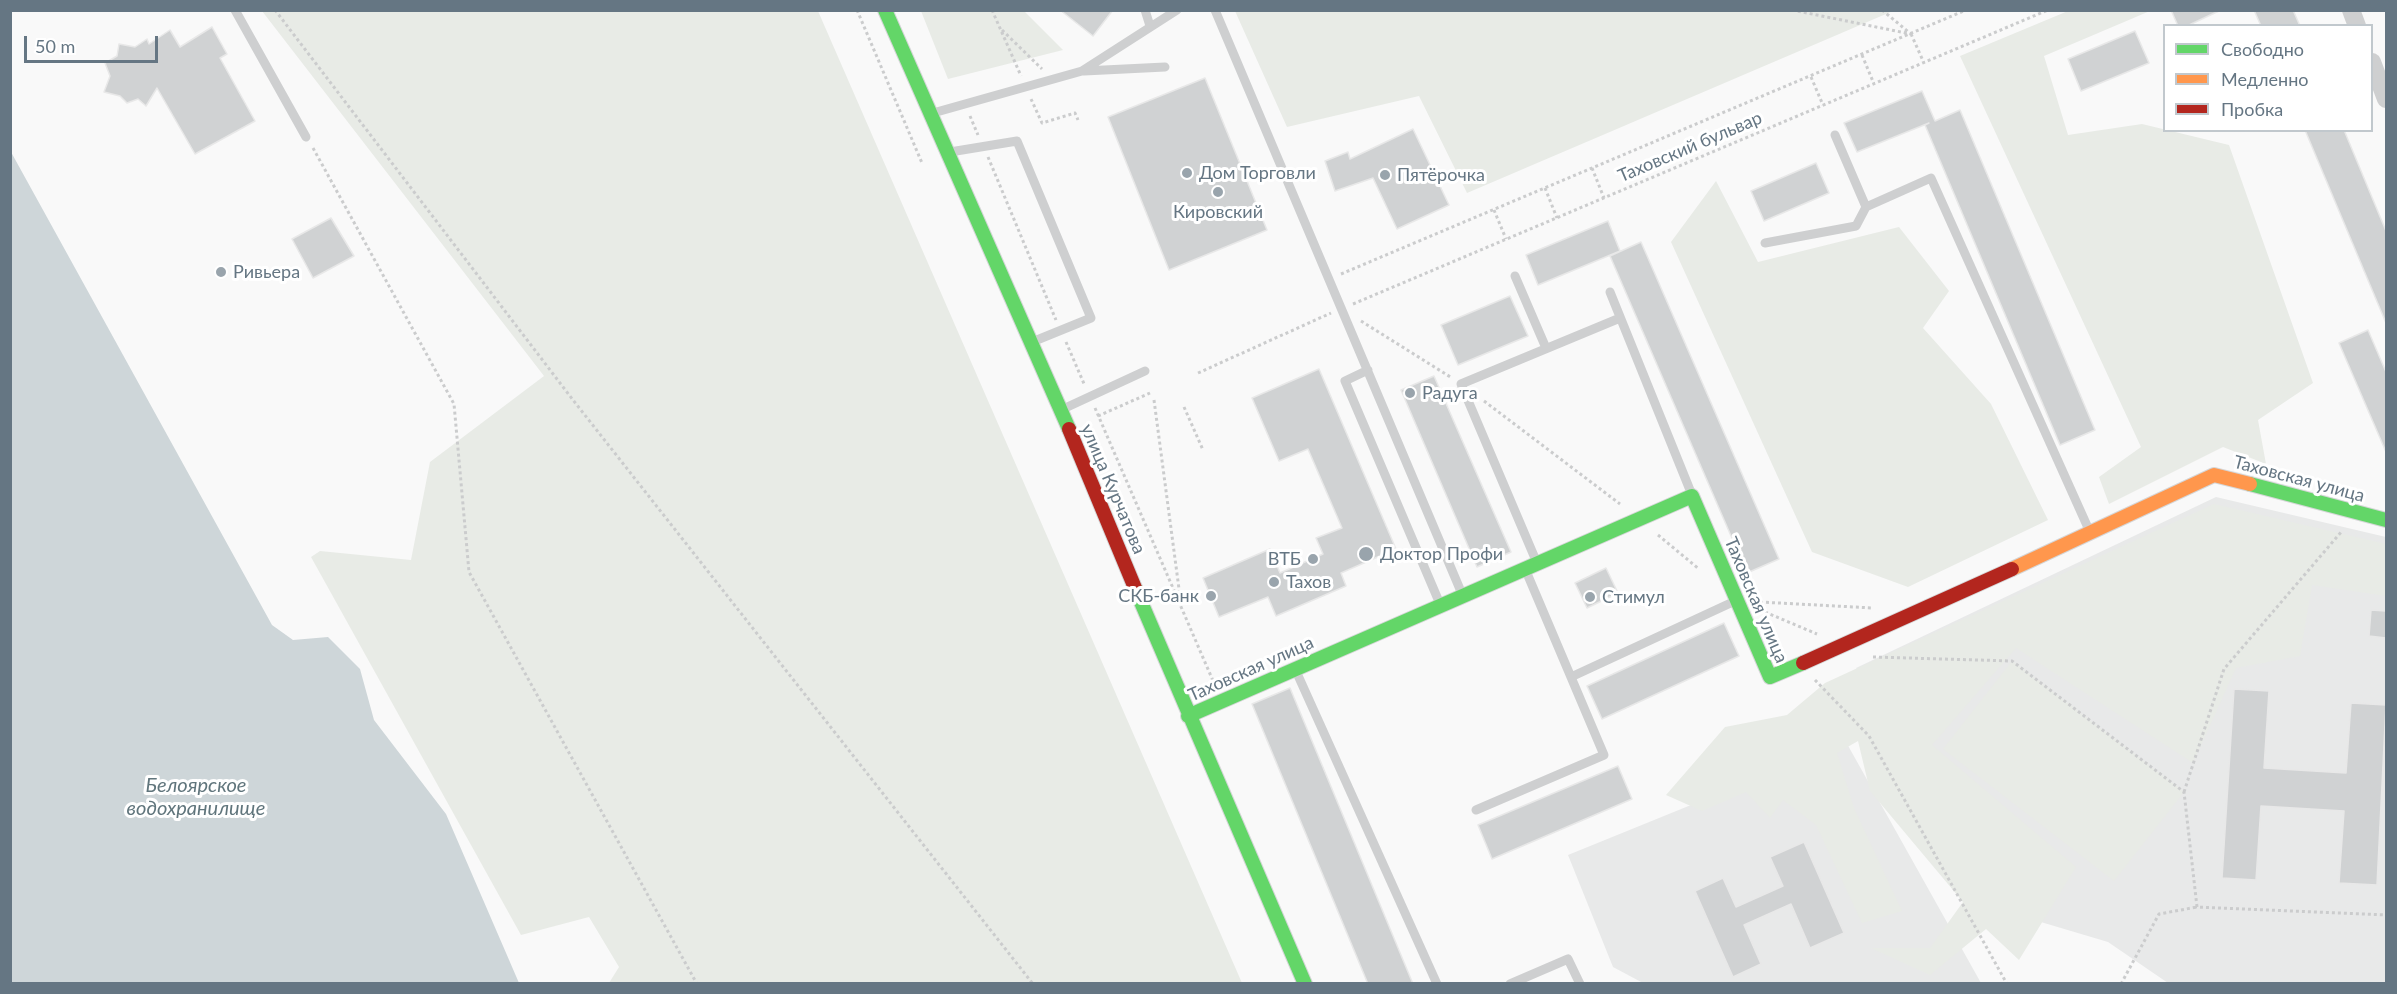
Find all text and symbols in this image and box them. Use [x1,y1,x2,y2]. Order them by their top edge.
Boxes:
scale bar [27,24,160,62]
legend [2163,24,2373,132]
text: 50 m [35,35,75,57]
text: Свободно [2221,38,2304,60]
text: Медленно [2221,68,2309,90]
text: Пробка [2221,98,2283,120]
street label: Таховский бульвар [1615,107,1765,187]
place label: Дом Торговли [1199,162,1316,184]
place label: Пятёрочка [1397,164,1485,186]
marker: Дом Торговли [1180,166,1194,180]
marker: Пятёрочка [1378,168,1392,182]
marker: Кировский [1211,185,1225,199]
place label: Кировский [1173,201,1263,223]
place label: Ривьера [233,261,300,283]
marker: Ривьера [214,265,228,279]
place label: Радуга [1422,382,1478,404]
marker: Радуга [1403,386,1417,400]
street label: улица Курчатова [1076,421,1150,557]
street label: Таховская улица [2231,451,2367,507]
street label: Таховская улица [1720,534,1792,666]
place label: Доктор Профи [1380,543,1503,565]
marker: Доктор Профи [1357,545,1375,563]
place label: ВТБ [1268,548,1301,570]
marker: ВТБ [1306,552,1320,566]
place label: Тахов [1286,571,1331,593]
marker: Тахов [1267,575,1281,589]
place label: СКБ-банк [1118,585,1199,607]
place label: Стимул [1602,586,1665,608]
marker: СКБ-банк [1204,589,1218,603]
marker: Стимул [1583,590,1597,604]
street label: Таховская улица [1185,632,1317,706]
water label: Белоярское водохранилище [127,774,265,821]

